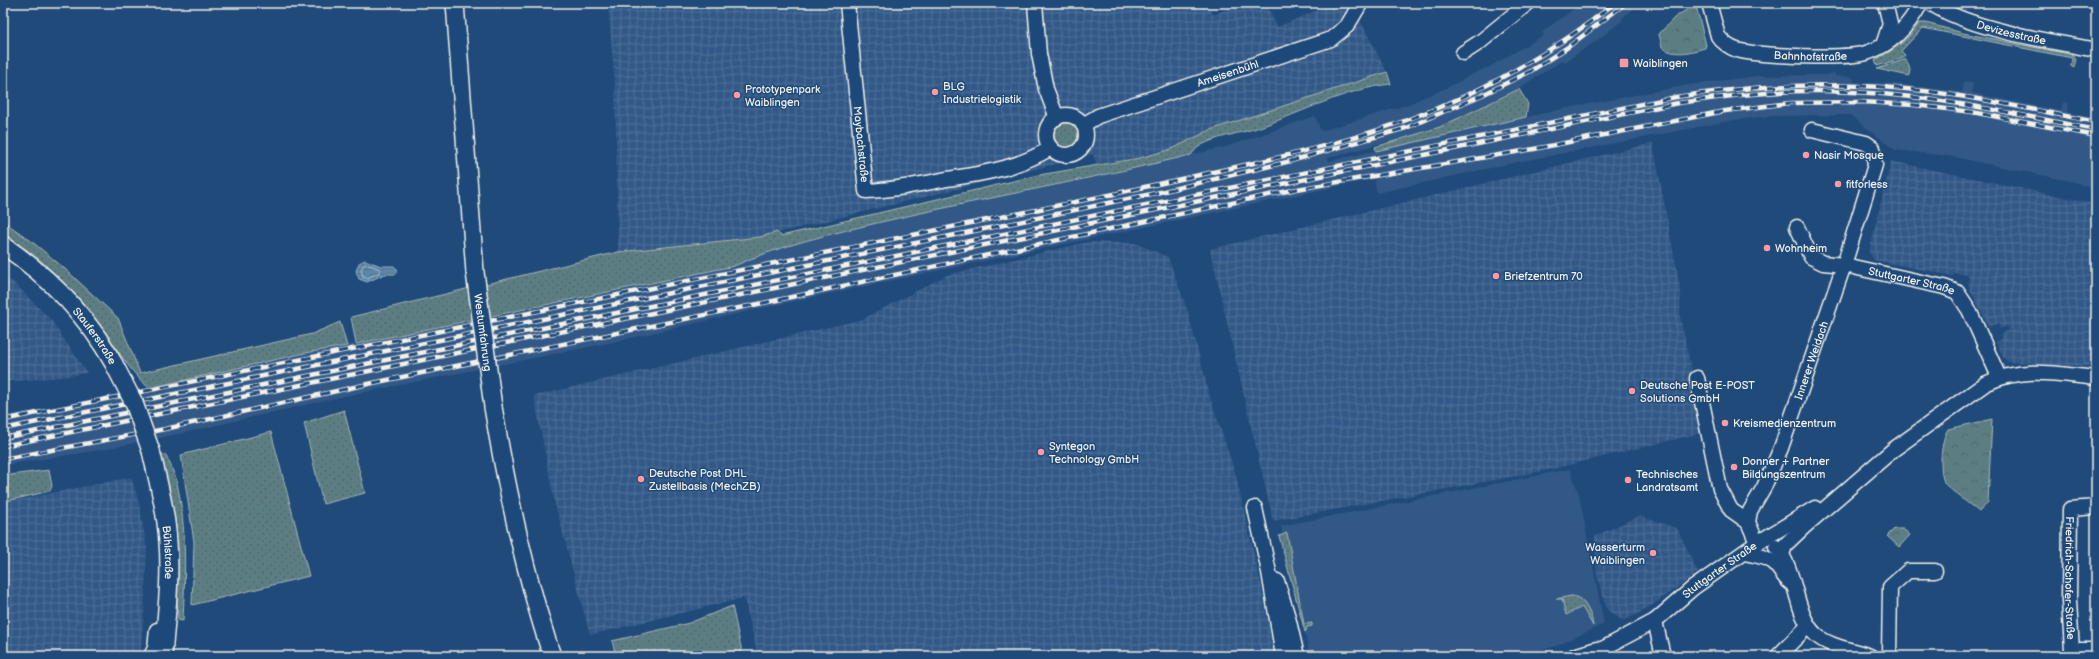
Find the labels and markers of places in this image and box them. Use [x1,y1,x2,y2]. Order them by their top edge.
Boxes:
marker: Waiblingen [1618,57,1630,69]
place label: Waiblingen [1633,57,1688,70]
place label: BLG Industrielogistik [943,80,1022,106]
place label: Prototypenpark Waiblingen [745,83,821,109]
marker: BLG Industrielogistik [930,87,940,97]
marker: Prototypenpark Waiblingen [732,90,742,100]
place label: Nasir Mosque [1814,149,1884,162]
marker: Nasir Mosque [1801,150,1811,160]
place label: fitforless [1846,178,1888,191]
marker: fitforless [1833,179,1843,189]
place label: Wohnheim [1775,242,1827,255]
marker: Wohnheim [1762,243,1772,253]
place label: Briefzentrum 70 [1504,270,1583,283]
marker: Briefzentrum 70 [1491,271,1501,281]
place label: Deutsche Post E-POST Solutions GmbH [1640,379,1755,405]
marker: Deutsche Post E-POST Solutions GmbH [1627,386,1637,396]
place label: Kreismedienzentrum [1733,417,1836,430]
marker: Kreismedienzentrum [1720,418,1730,428]
place label: Syntegon Technology GmbH [1049,440,1139,466]
marker: Syntegon Technology GmbH [1036,447,1046,457]
place label: Donner + Partner Bildungszentrum [1742,455,1830,481]
marker: Donner + Partner Bildungszentrum [1729,462,1739,472]
place label: Deutsche Post DHL Zustellbasis (MechZB) [648,467,761,493]
place label: Technisches Landratsamt [1636,468,1699,494]
marker: Deutsche Post DHL Zustellbasis (MechZB) [636,474,646,484]
marker: Technisches Landratsamt [1623,475,1633,485]
place label: Wasserturm Waiblingen [1585,541,1645,567]
marker: Wasserturm Waiblingen [1648,548,1658,558]

